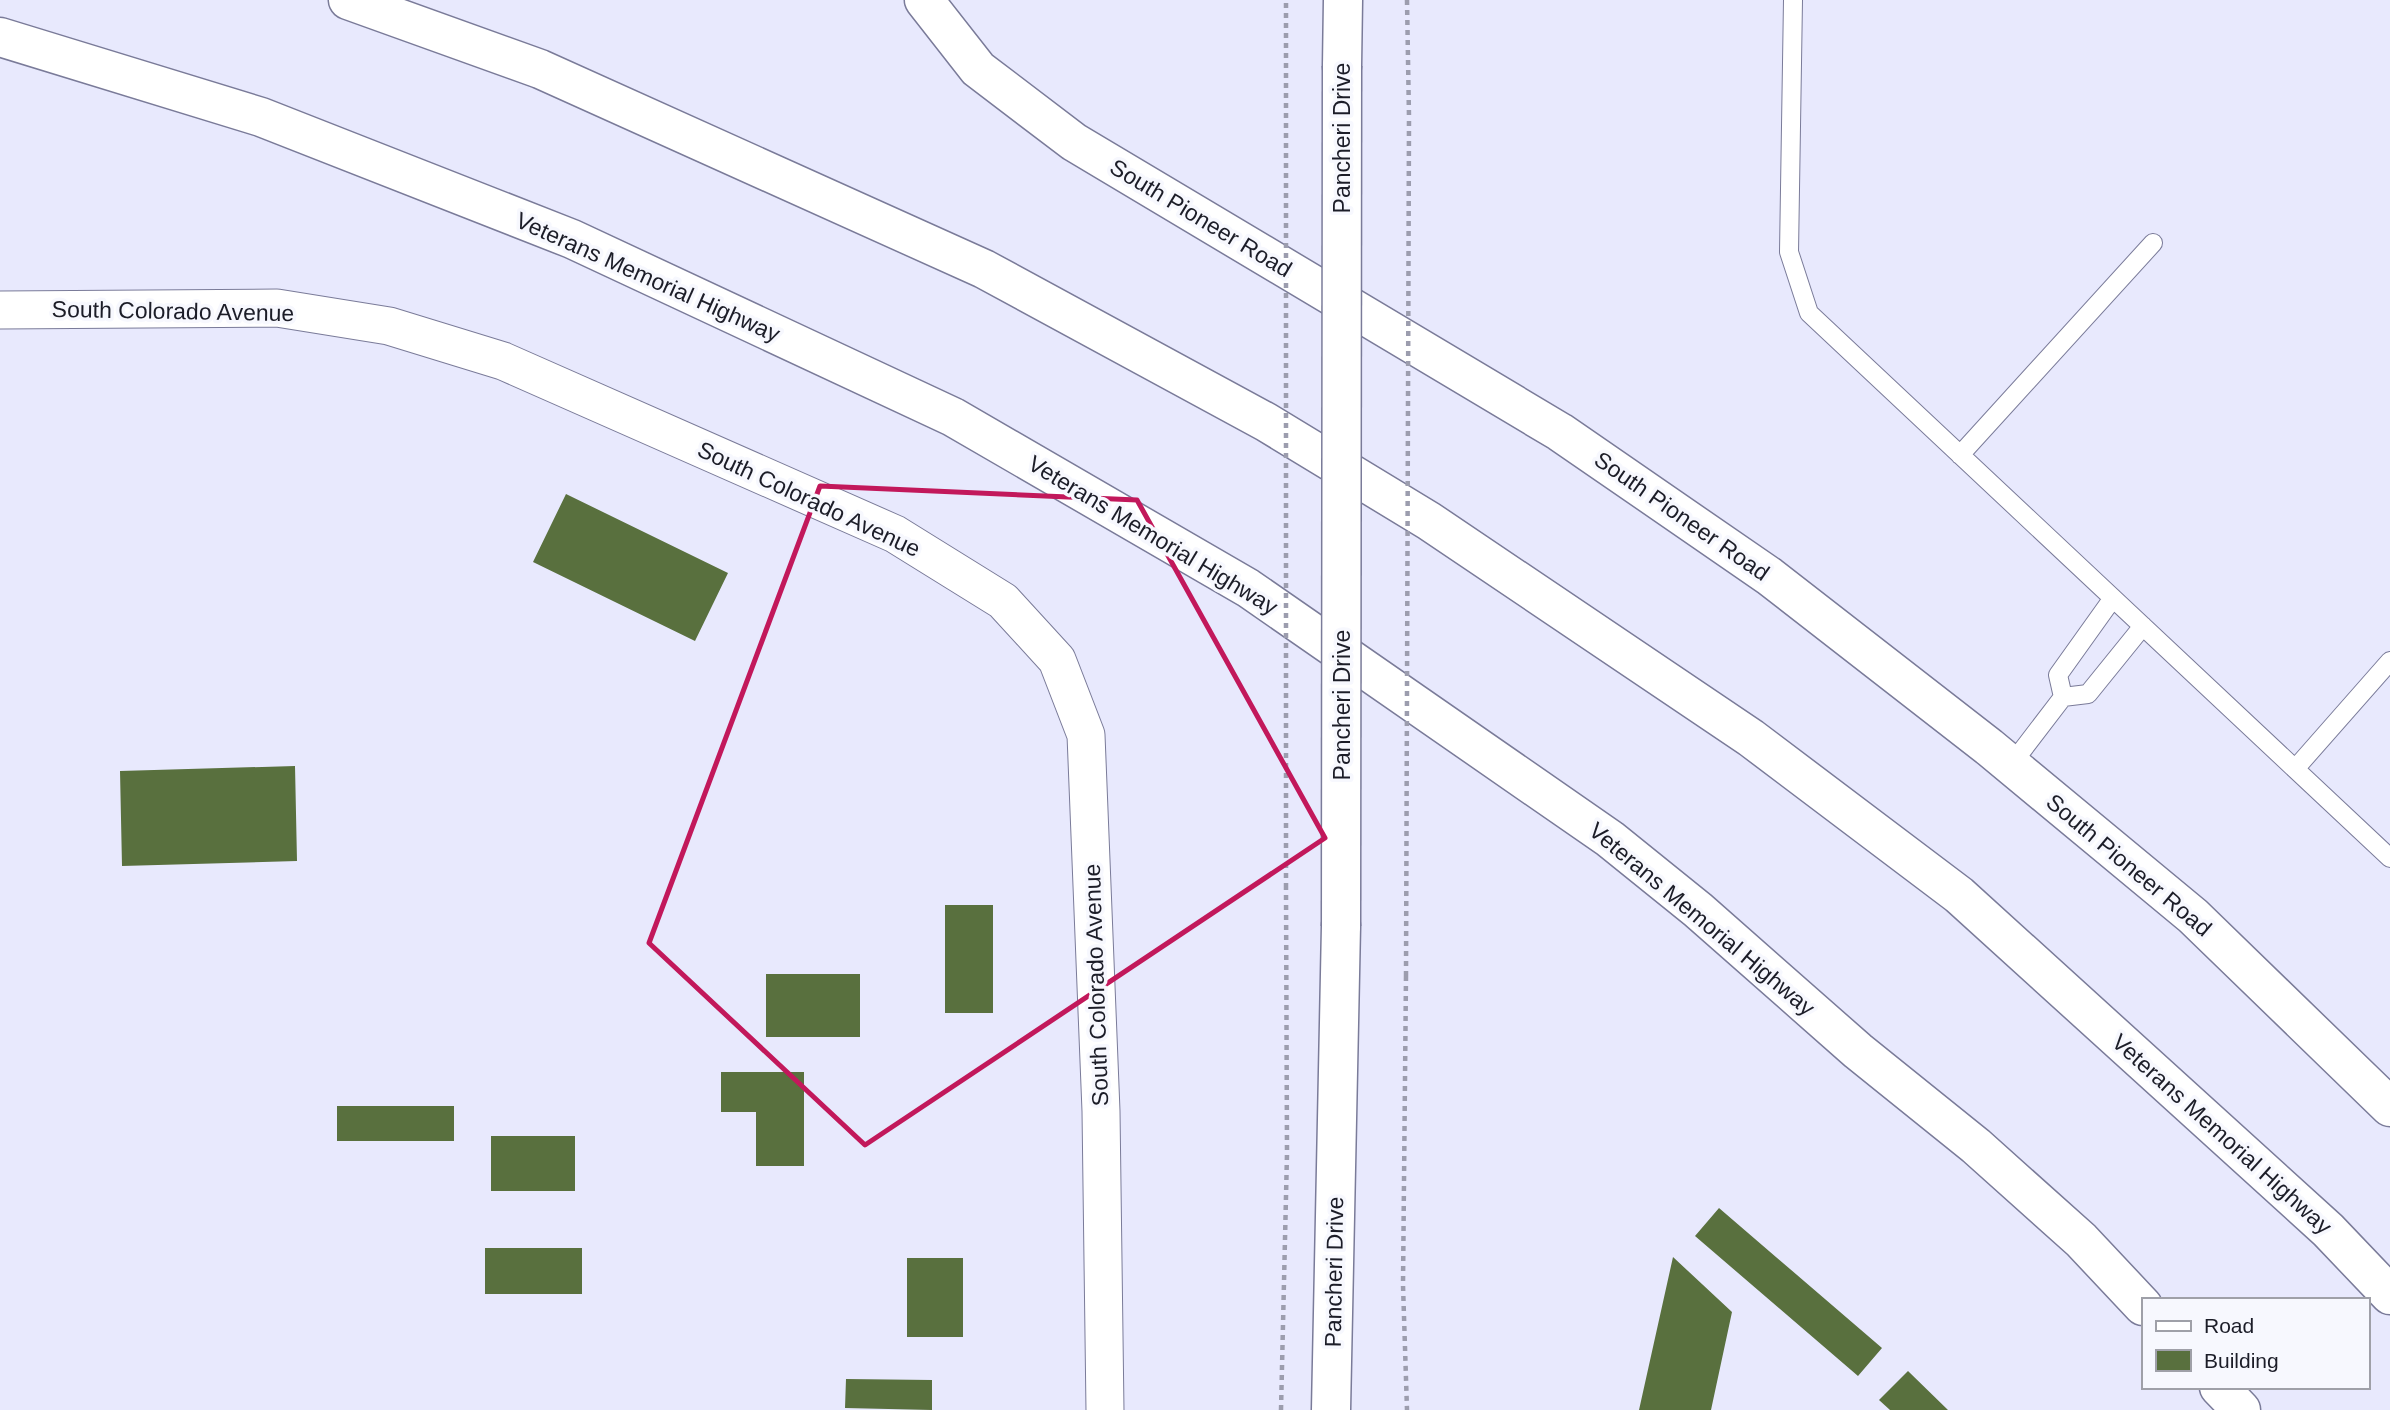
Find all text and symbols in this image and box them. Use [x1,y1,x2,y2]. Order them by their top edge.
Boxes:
street label: Pancheri Drive [1329,63,1355,213]
street label: South Pioneer Road [1106,154,1296,282]
street label: Veterans Memorial Highway [512,207,785,347]
street label: South Colorado Avenue [52,296,294,326]
street label: South Colorado Avenue [694,436,924,562]
street label: South Pioneer Road [1590,446,1774,586]
street label: Veterans Memorial Highway [1024,450,1283,620]
street label: Pancheri Drive [1329,630,1355,780]
street label: South Pioneer Road [2041,788,2217,942]
street label: Veterans Memorial Highway [1584,817,1820,1021]
street label: South Colorado Avenue [1079,863,1113,1107]
street label: Veterans Memorial Highway [2107,1029,2337,1240]
street label: Pancheri Drive [1320,1196,1348,1348]
legend [2142,1298,2369,1389]
text: Road [2204,1314,2254,1337]
text: Building [2204,1349,2279,1372]

